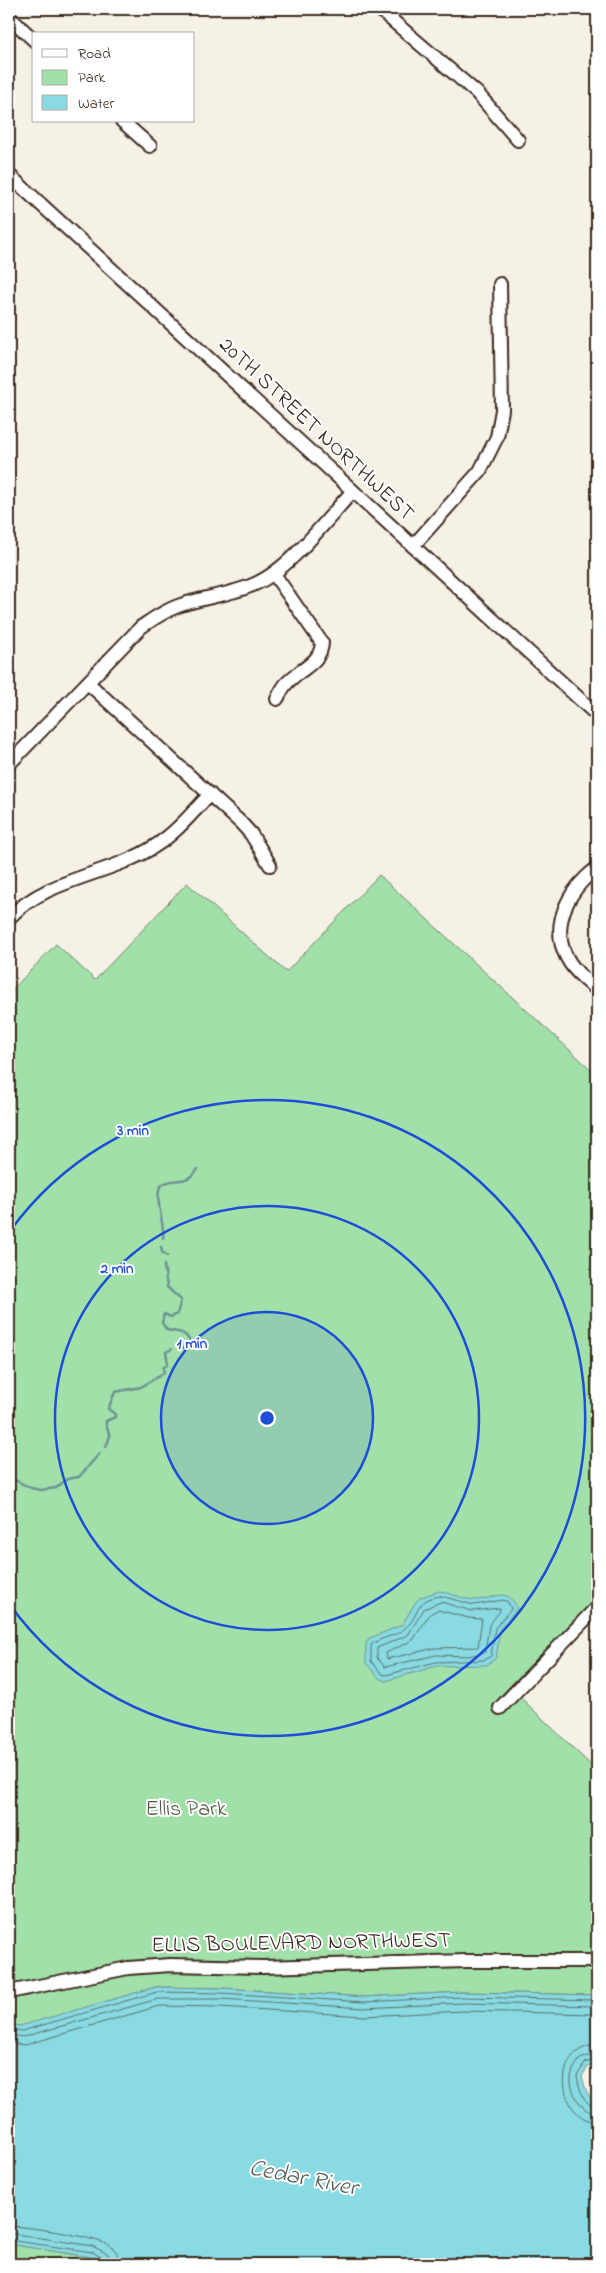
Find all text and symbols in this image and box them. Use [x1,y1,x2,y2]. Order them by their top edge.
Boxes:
legend [32,32,195,122]
text: Road [78,43,111,65]
text: Park [78,67,106,89]
text: Water [78,93,114,115]
street label: 20TH STREET NORTHWEST [211,330,421,530]
text: 3 min [116,1120,149,1142]
text: 2 min [100,1258,134,1280]
text: 1 min [177,1333,208,1355]
centre of rings [258,1409,276,1427]
park label: Ellis Park [145,1794,227,1826]
street label: ELLIS BOULEVARD NORTHWEST [151,1925,451,1963]
water label: Cedar River [246,2151,363,2207]

